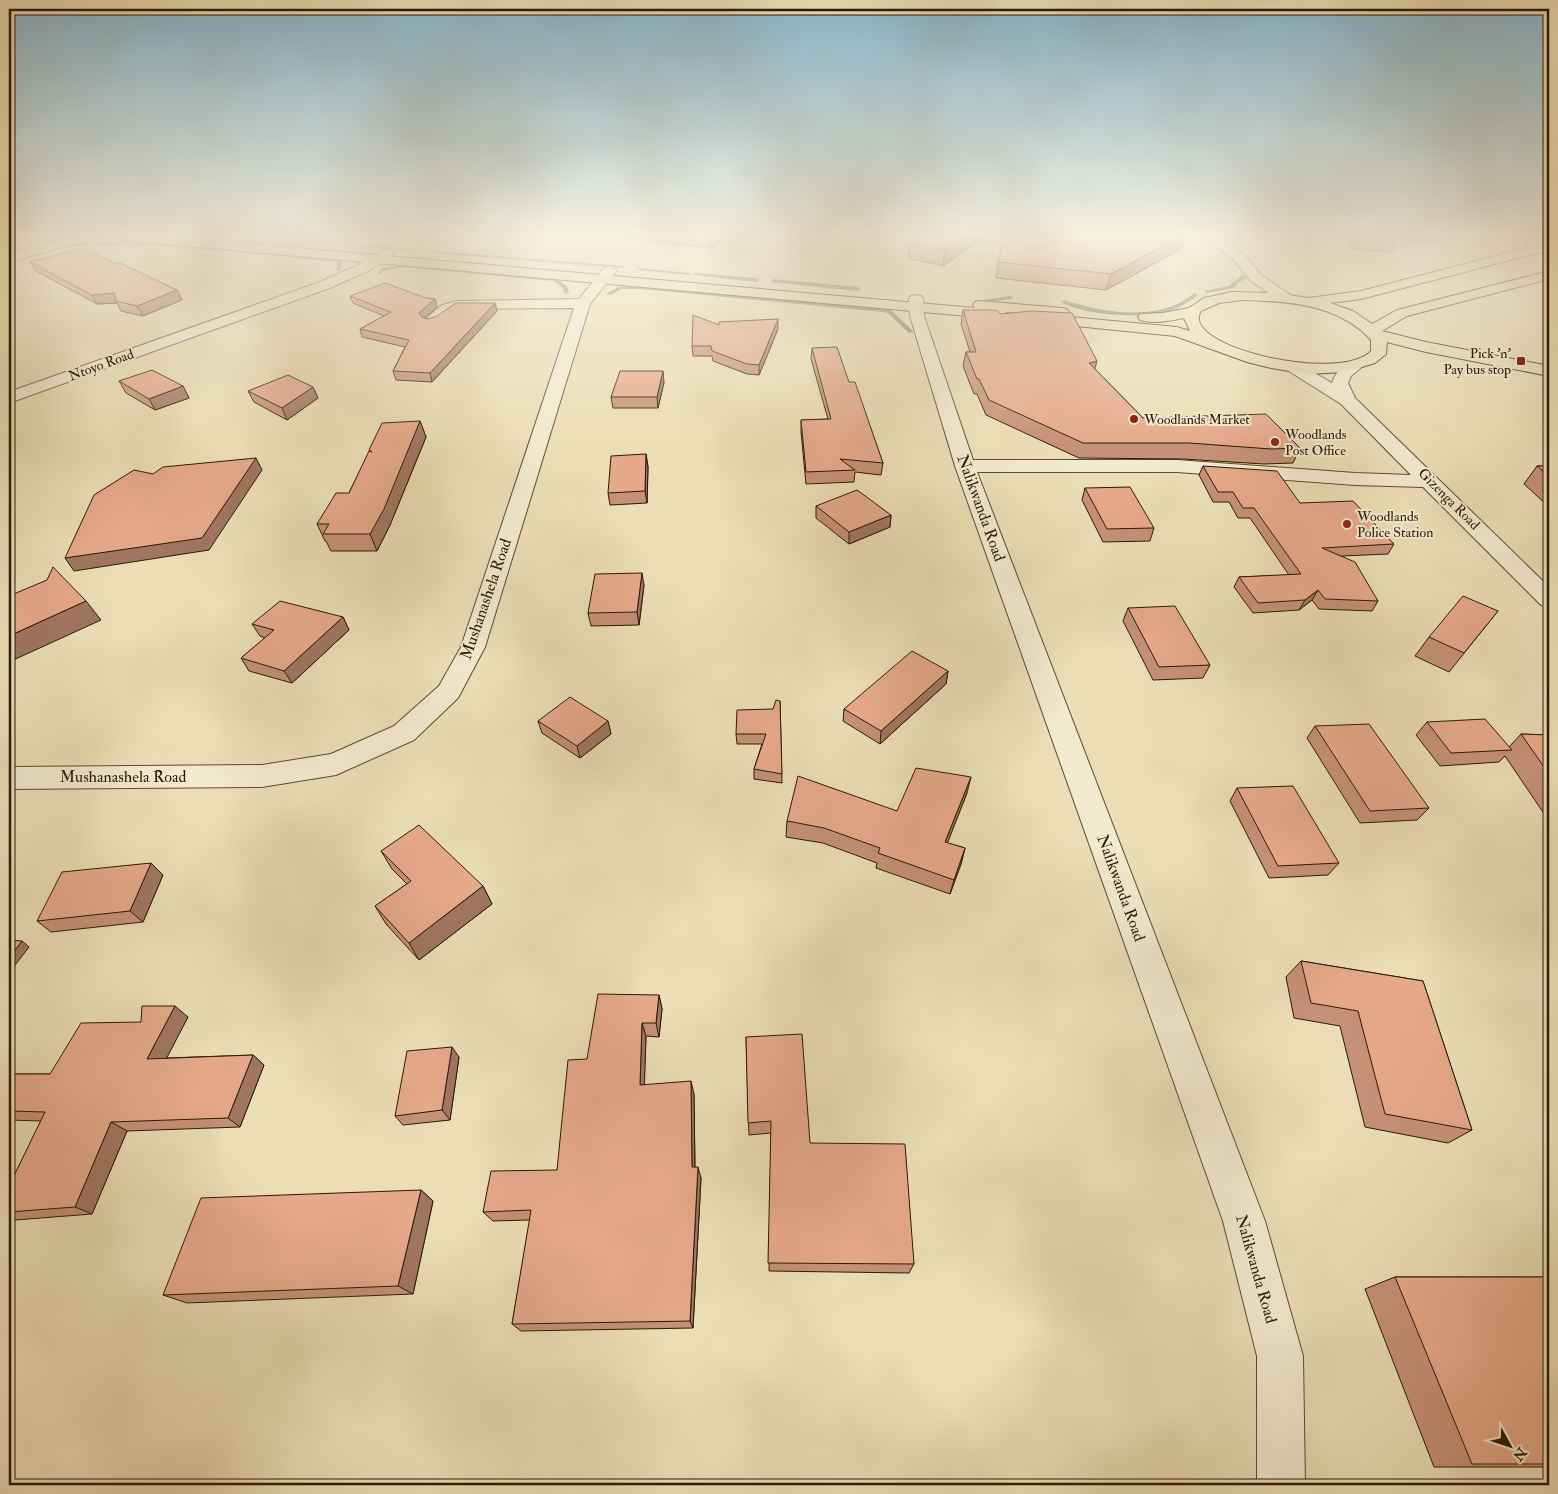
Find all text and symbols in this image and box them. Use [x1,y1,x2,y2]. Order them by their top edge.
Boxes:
street label: Ntoyo Road [66,345,136,386]
place label: Pick 'n' Pay bus stop [1444,345,1511,379]
marker: Pick 'n' Pay bus stop [1515,355,1527,367]
place label: Woodlands Market [1143,411,1250,428]
marker: Woodlands Market [1128,413,1140,425]
place label: Woodlands Post Office [1284,426,1347,459]
marker: Woodlands Post Office [1269,436,1281,448]
street label: Nalikwanda Road [952,452,1010,564]
street label: Gizenga Road [1415,465,1483,533]
place label: Woodlands Police Station [1356,508,1433,541]
marker: Woodlands Police Station [1341,518,1353,530]
street label: Mushanashela Road [456,536,516,662]
street label: Mushanashela Road [60,767,187,787]
street label: Nalikwanda Road [1092,832,1150,944]
street label: Nalikwanda Road [1231,1212,1281,1326]
north arrow [1486,1422,1536,1472]
text: N [1509,1443,1531,1465]

